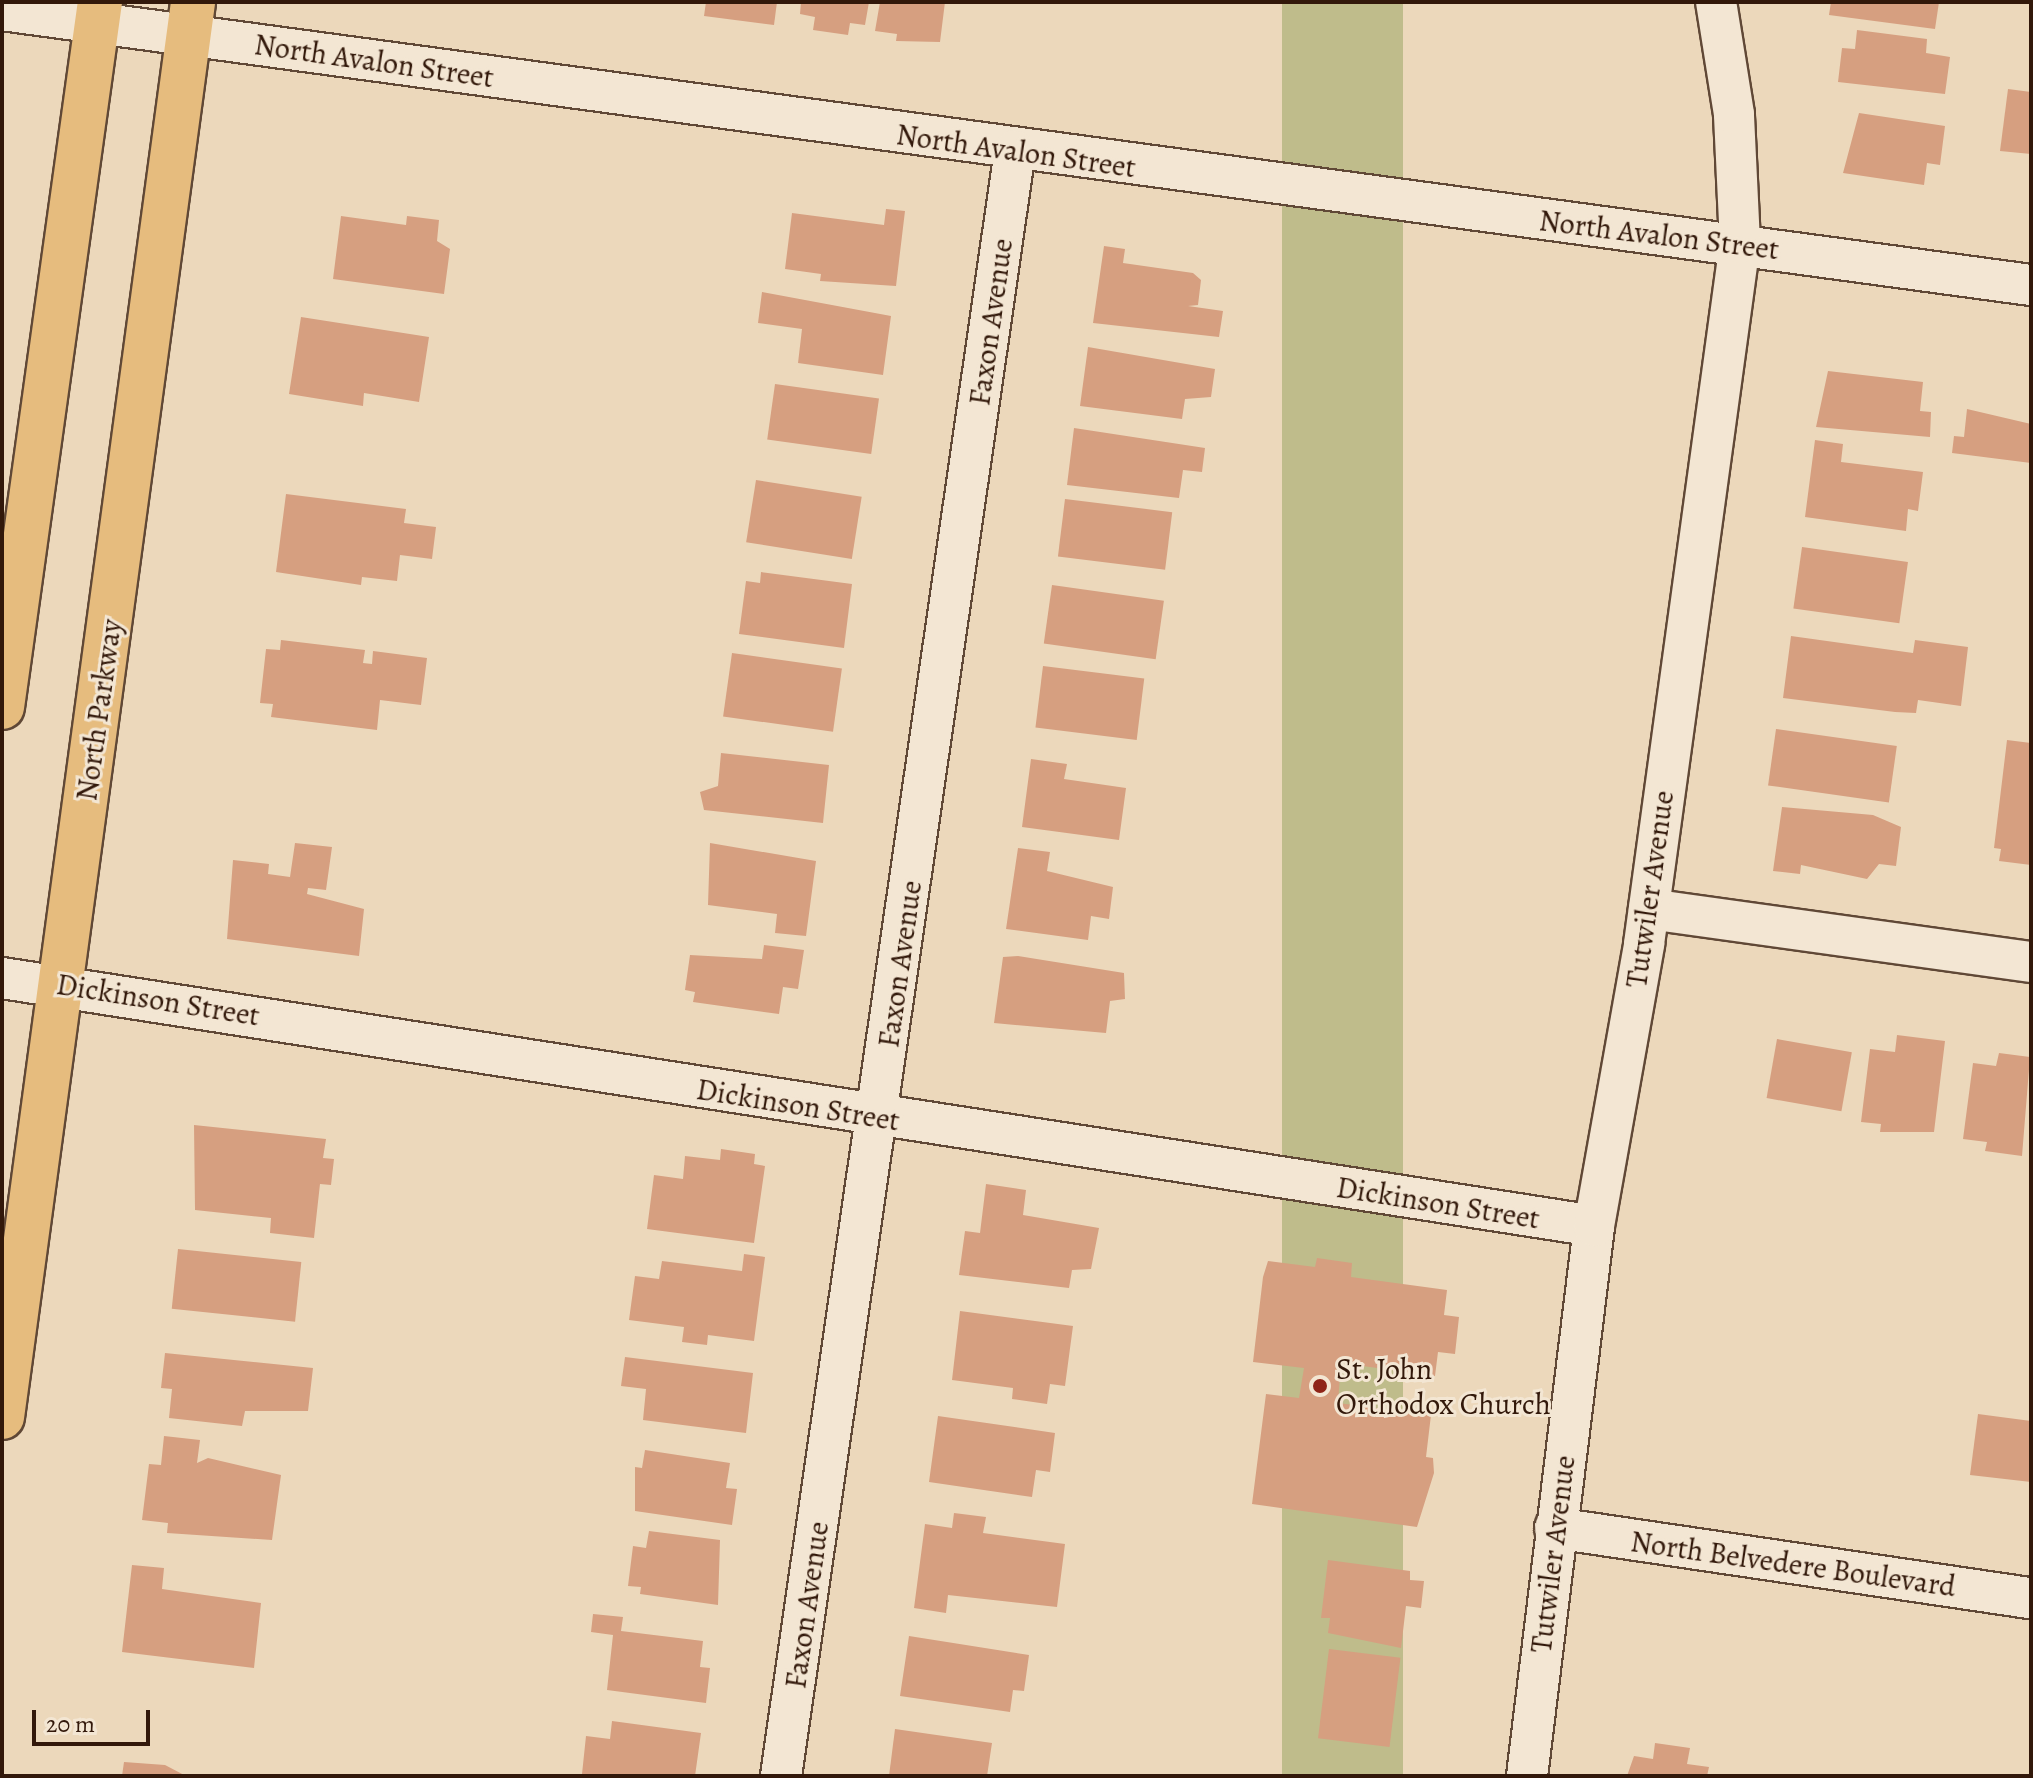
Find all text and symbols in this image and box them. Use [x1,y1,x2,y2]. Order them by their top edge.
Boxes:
street label: North Avalon Street [252,26,496,96]
street label: North Avalon Street [894,116,1138,186]
street label: North Avalon Street [1537,202,1781,268]
street label: Faxon Avenue [961,236,1021,408]
street label: North Parkway [68,617,130,803]
street label: Tutwiler Avenue [1618,788,1682,990]
street label: Faxon Avenue [870,878,930,1050]
street label: Dickinson Street [54,966,262,1034]
street label: Dickinson Street [694,1071,902,1139]
street label: Dickinson Street [1334,1169,1542,1237]
place label: St. John Orthodox Church [1336,1351,1551,1422]
marker: St. John Orthodox Church [1311,1377,1329,1395]
street label: Tutwiler Avenue [1523,1453,1583,1655]
street label: Faxon Avenue [777,1519,837,1691]
street label: North Belvedere Boulevard [1628,1523,1958,1605]
scale bar [36,1694,154,1744]
text: 20 m [46,1708,95,1740]

